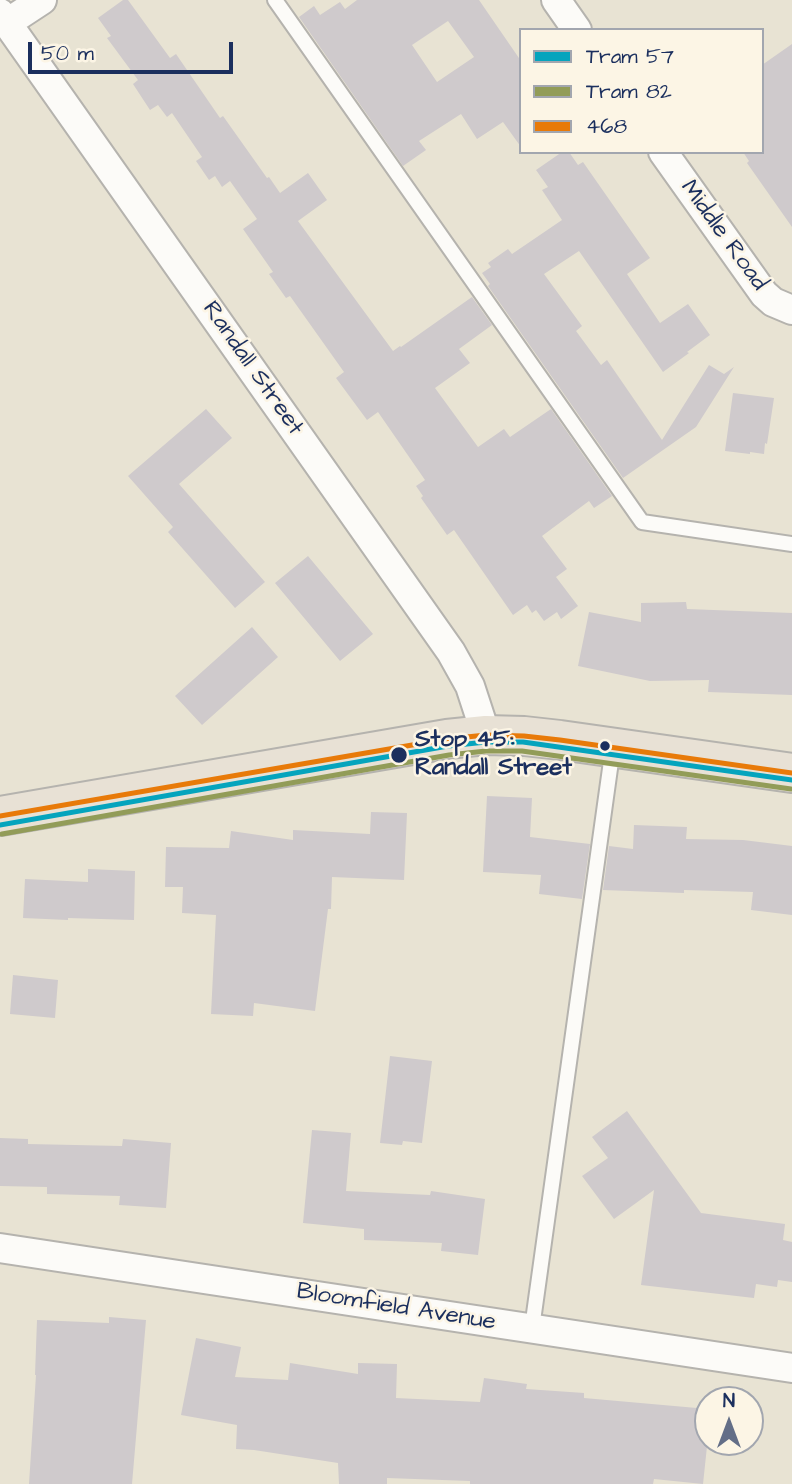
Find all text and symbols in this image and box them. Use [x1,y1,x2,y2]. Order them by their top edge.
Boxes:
scale bar [32,28,236,72]
legend [519,28,764,154]
text: 50 m [41,39,94,68]
text: Tram 57 [586,42,674,71]
text: Tram 82 [586,77,672,106]
text: 468 [586,112,627,141]
street label: Middle Road [673,175,773,297]
street label: Randall Street [195,296,309,442]
place label: Stop 45: Randall Street [415,727,572,783]
unlabelled marker [598,739,612,753]
marker: Stop 45: Randall Street [389,745,409,765]
street label: Bloomfield Avenue [294,1278,498,1338]
north arrow [694,1386,764,1456]
text: N [723,1388,735,1415]

